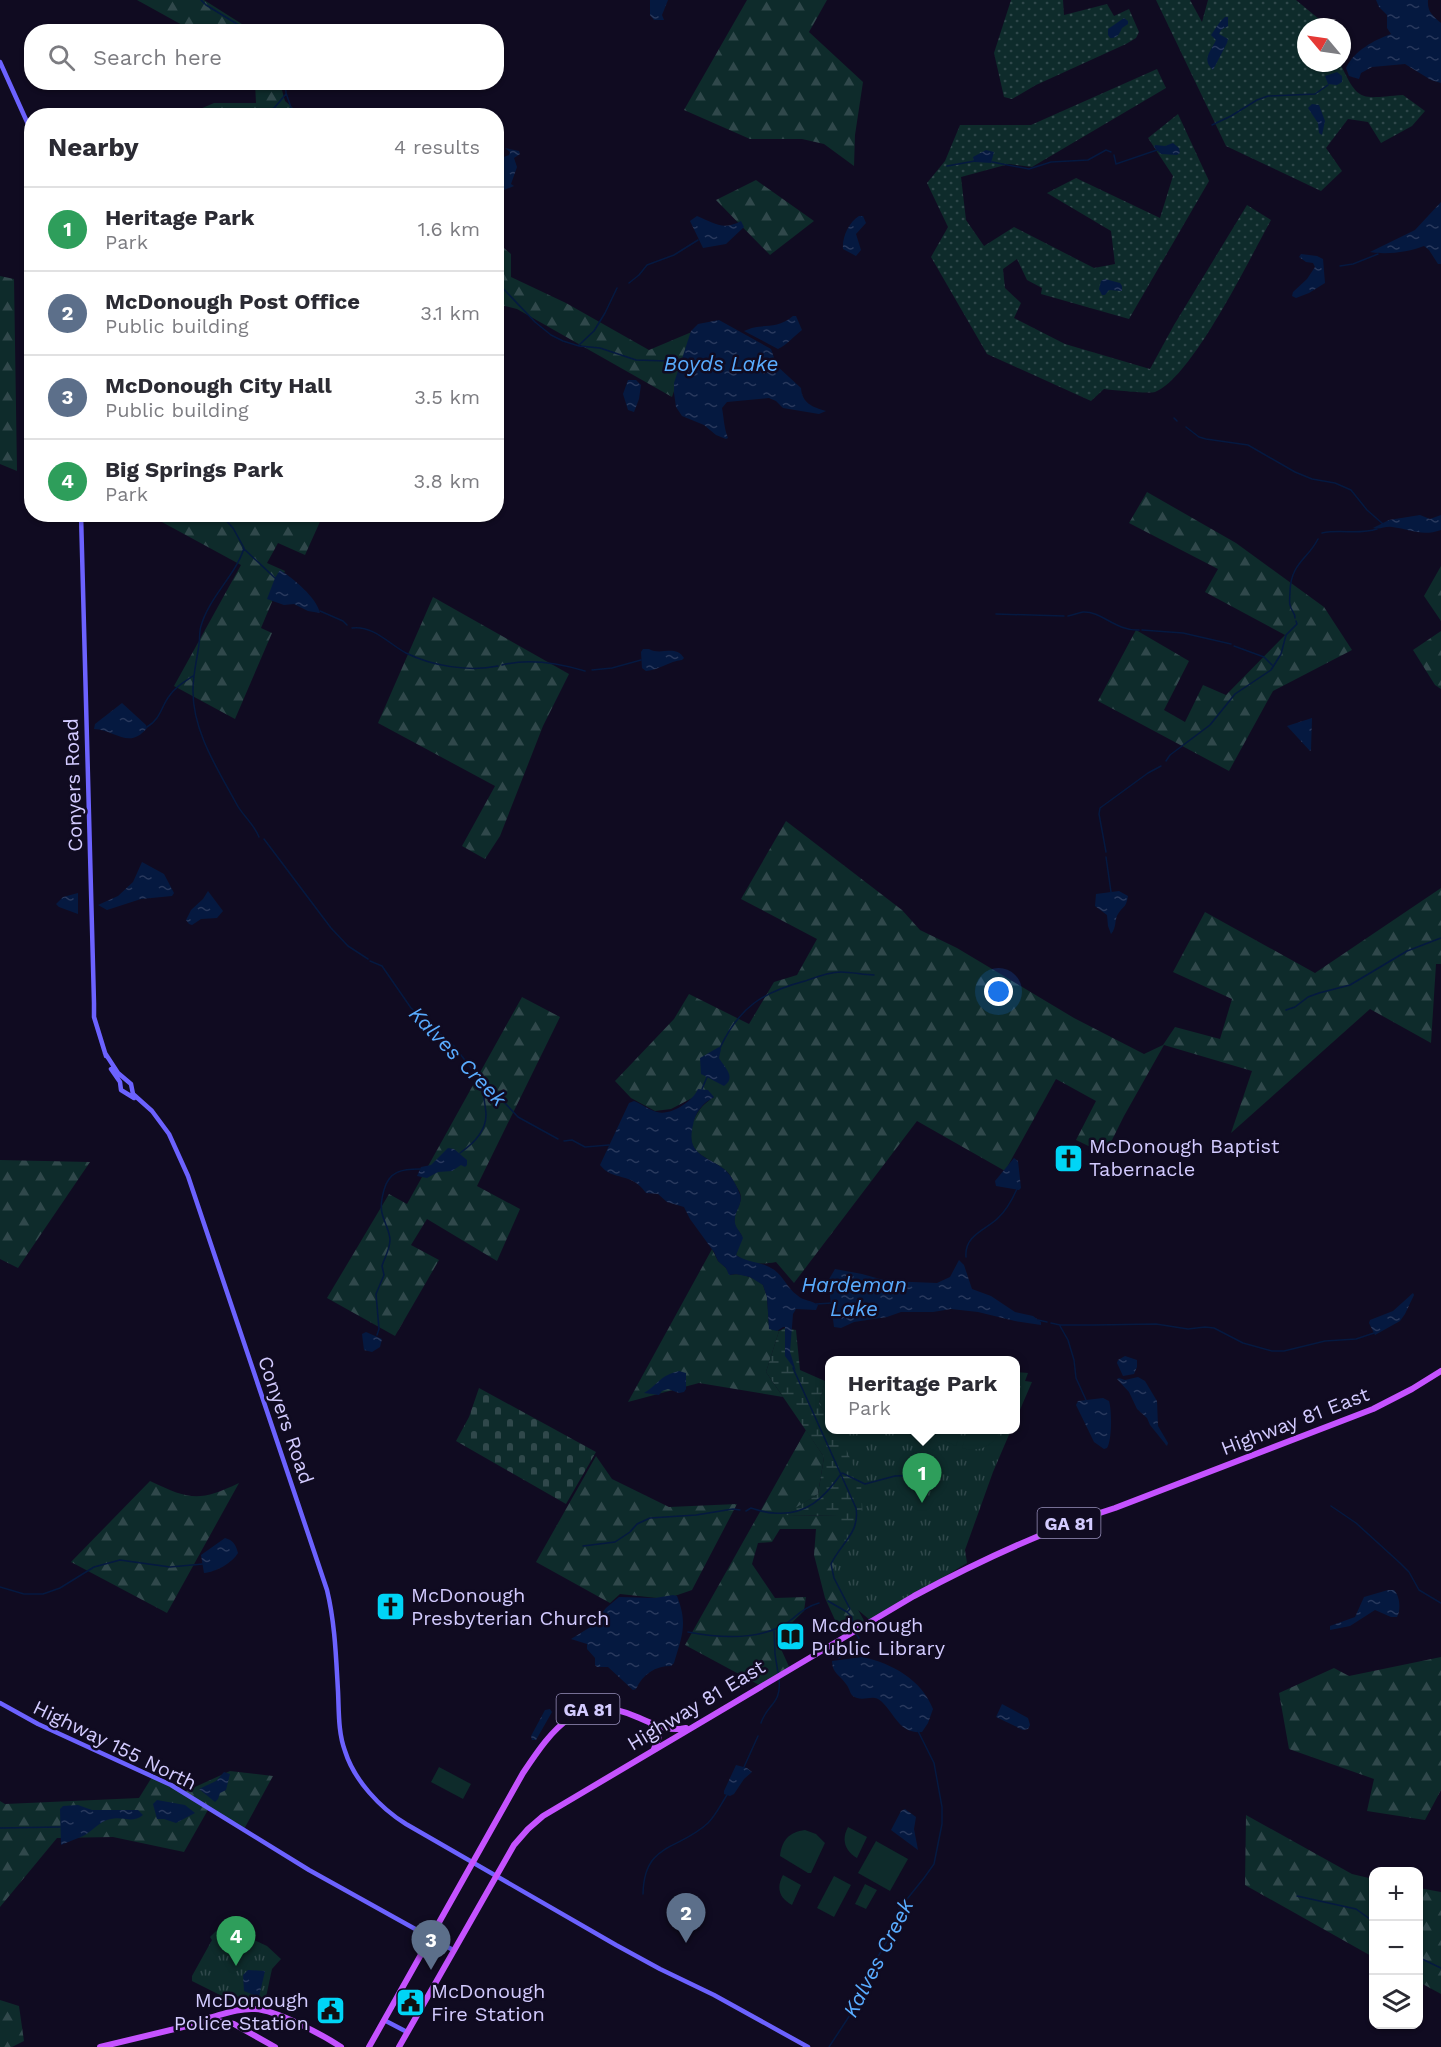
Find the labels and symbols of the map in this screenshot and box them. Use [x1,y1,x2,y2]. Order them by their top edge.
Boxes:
north arrow [1297,18,1351,72]
water label: Boyds Lake [663,351,779,376]
street label: Conyers Road [59,718,87,852]
your location [984,977,1013,1006]
water label: Kalves Creek [404,1001,512,1112]
place label: McDonough Baptist Tabernacle [1089,1134,1280,1181]
church icon: McDonough Baptist Tabernacle [1052,1142,1084,1174]
water label: Hardeman Lake [801,1272,907,1321]
street label: Conyers Road [253,1353,319,1487]
street label: Highway 81 East [1218,1382,1373,1460]
pin: 1 [902,1454,942,1503]
road number: GA 81 [1038,1508,1100,1538]
place label: McDonough Presbyterian Church [411,1583,609,1630]
church icon: McDonough Presbyterian Church [374,1591,406,1623]
place label: Mcdonough Public Library [811,1613,946,1660]
library icon: Mcdonough Public Library [774,1621,806,1653]
street label: Highway 81 East [623,1654,770,1756]
road number: GA 81 [556,1694,620,1724]
street label: Highway 155 North [29,1695,201,1795]
pin: 2 [666,1894,706,1943]
water label: Kalves Creek [838,1894,919,2021]
pin: 4 [216,1916,256,1966]
pin: 3 [412,1920,450,1970]
place label: McDonough Fire Station [431,1979,545,2026]
public building icon: McDonough Fire Station [394,1987,426,2019]
place label: McDonough Police Station [174,1988,309,2035]
public building icon: McDonough Police Station [314,1995,346,2027]

